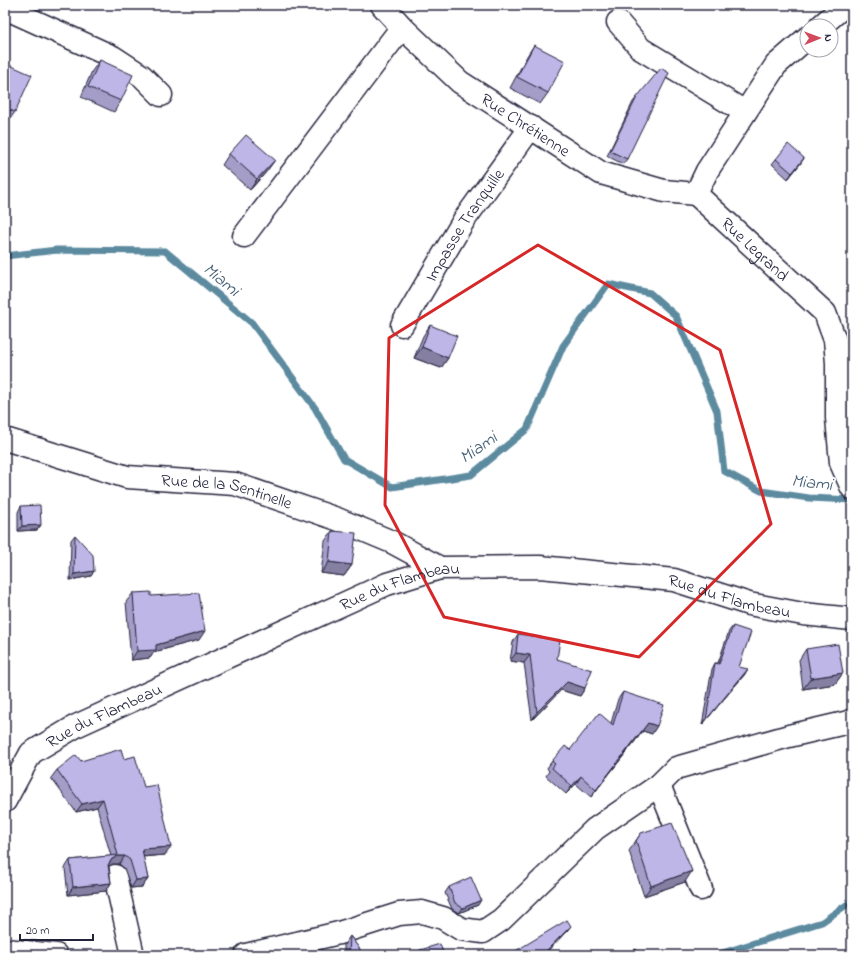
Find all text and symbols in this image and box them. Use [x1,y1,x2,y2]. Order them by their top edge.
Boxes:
north arrow [799,18,839,58]
text: N [820,34,836,42]
street label: Rue Chrétienne [475,88,575,164]
street label: Impasse Tranquille [419,163,511,287]
street label: Rue Legrand [715,212,794,288]
water label: Miami [197,257,246,305]
water label: Miami [455,425,505,471]
street label: Rue de la Sentinelle [160,468,296,517]
water label: Miami [790,469,835,499]
street label: Rue du Flambeau [336,557,460,618]
street label: Rue du Flambeau [668,569,793,625]
street label: Rue du Flambeau [42,677,166,755]
scale bar [20,916,93,942]
text: 20 m [26,922,49,940]

